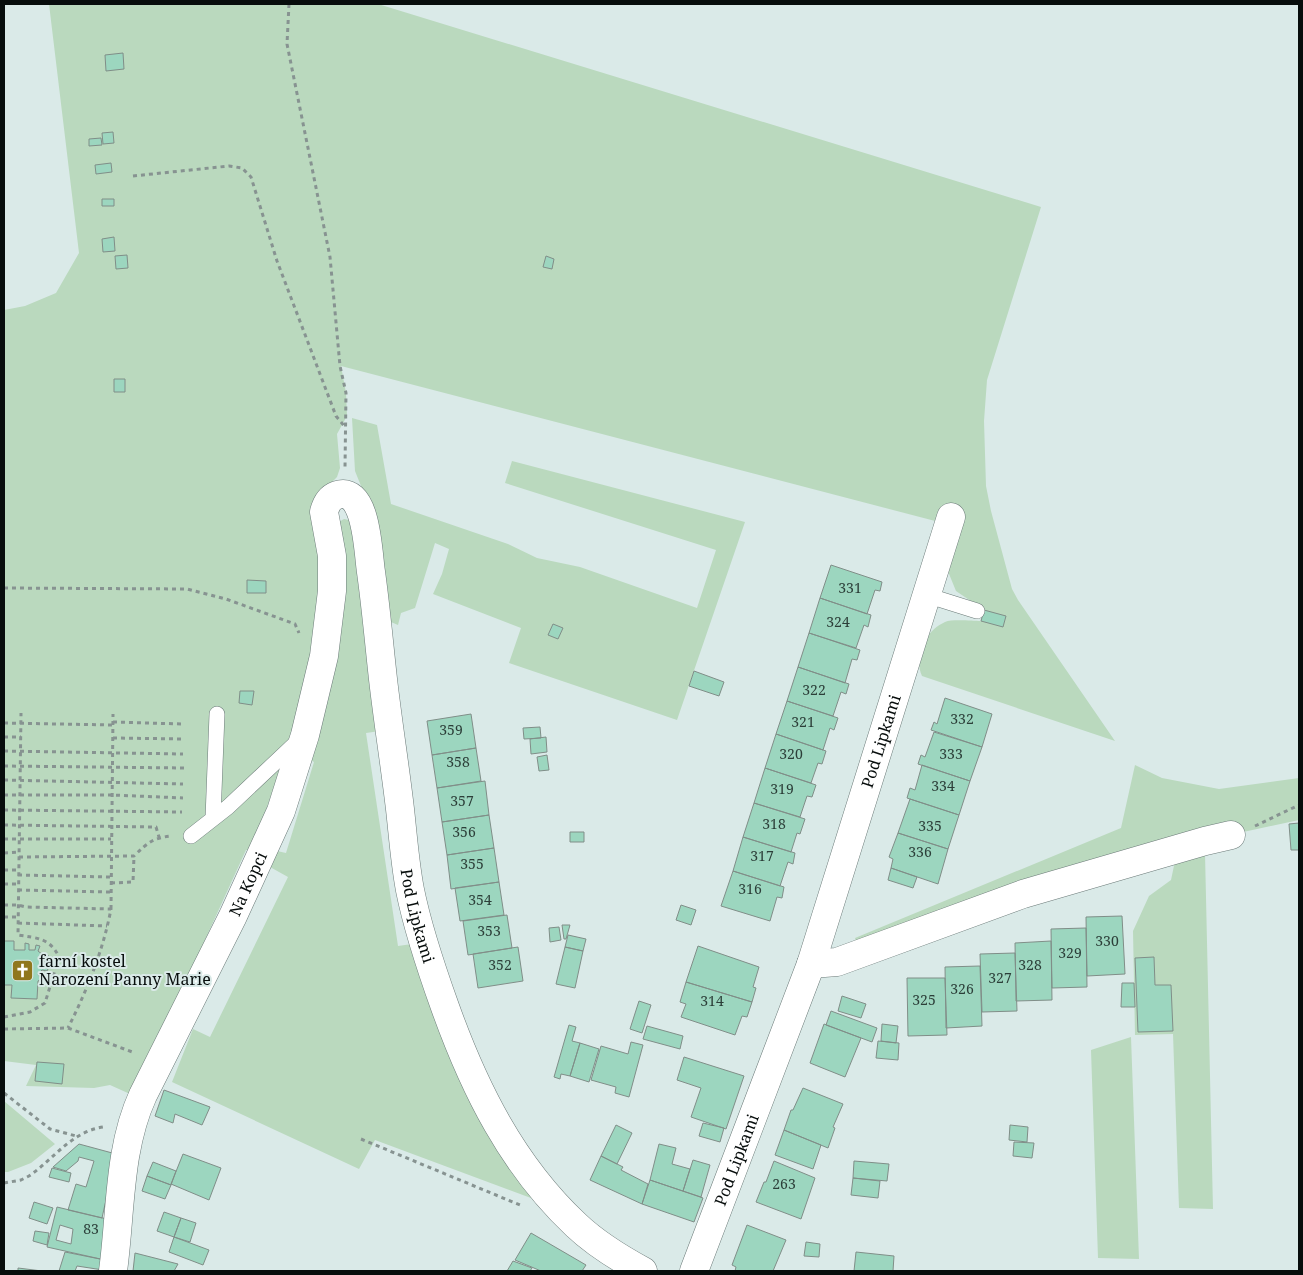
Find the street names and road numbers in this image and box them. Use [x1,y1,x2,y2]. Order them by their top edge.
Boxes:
street label: Pod Lipkami [856,692,906,791]
street label: Na Kopci [223,848,272,920]
street label: Pod Lipkami [396,867,440,966]
street label: Pod Lipkami [709,1111,764,1209]

